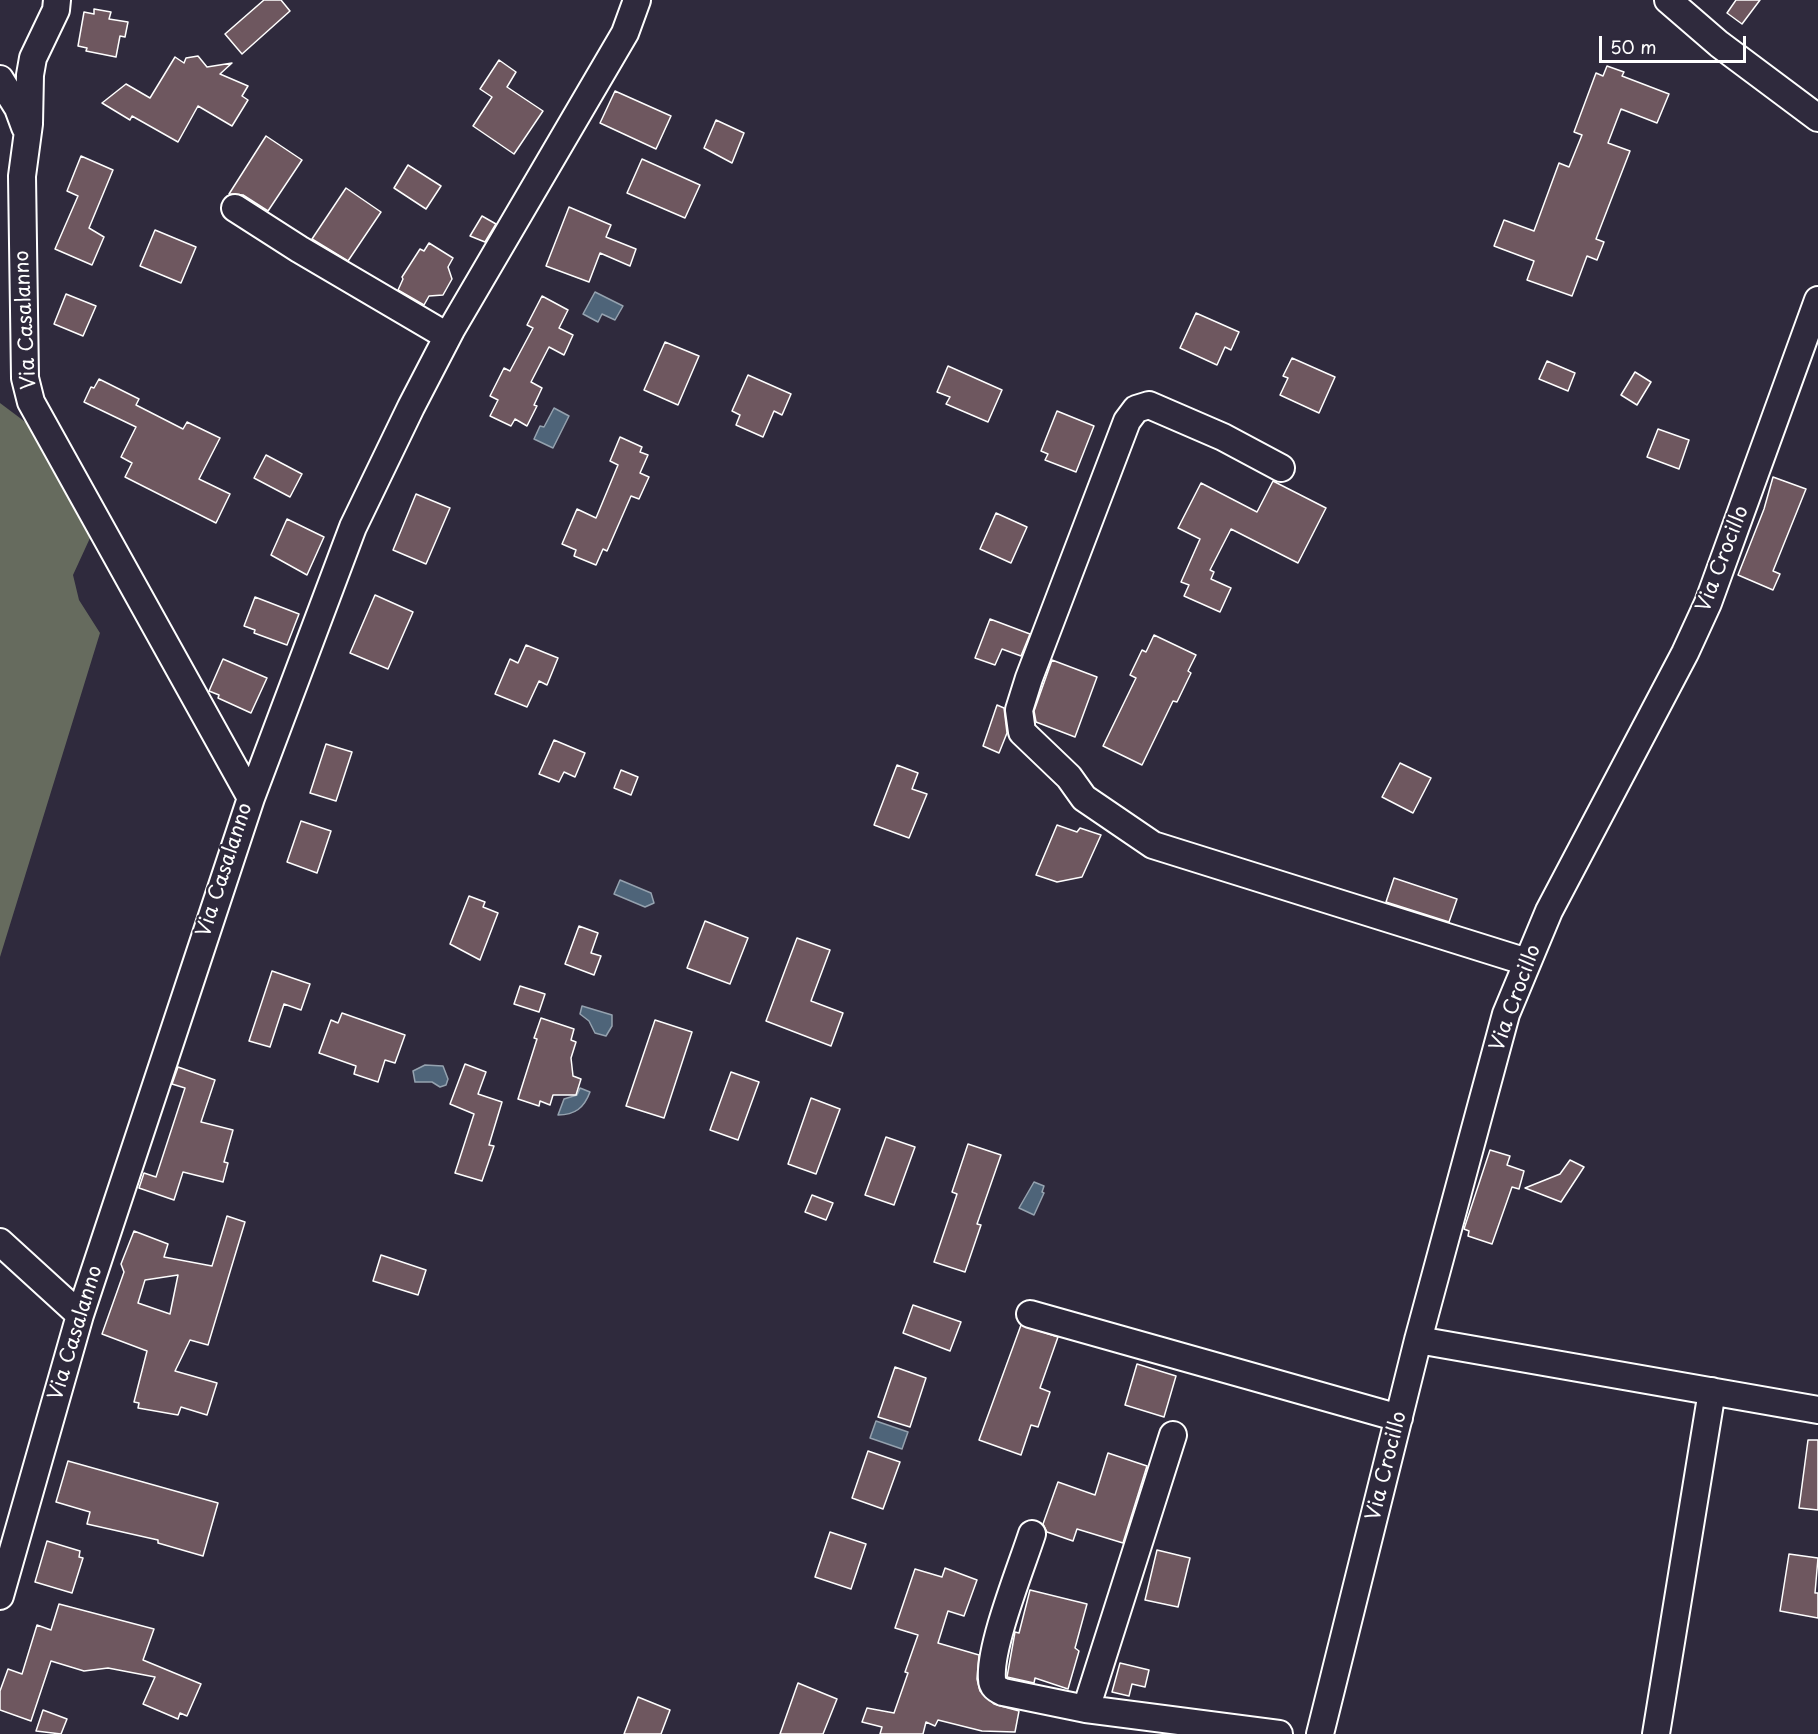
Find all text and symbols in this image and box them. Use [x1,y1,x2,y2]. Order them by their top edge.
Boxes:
scale bar [1602,24,1749,62]
text: 50 m [1610,33,1657,60]
street label: Via Casalanno [10,250,42,390]
street label: Via Crocillo [1692,503,1754,615]
street label: Via Casalanno [192,800,258,940]
street label: Via Crocillo [1486,941,1546,1055]
street label: Via Casalanno [44,1263,108,1403]
street label: Via Crocillo [1362,1409,1412,1523]

